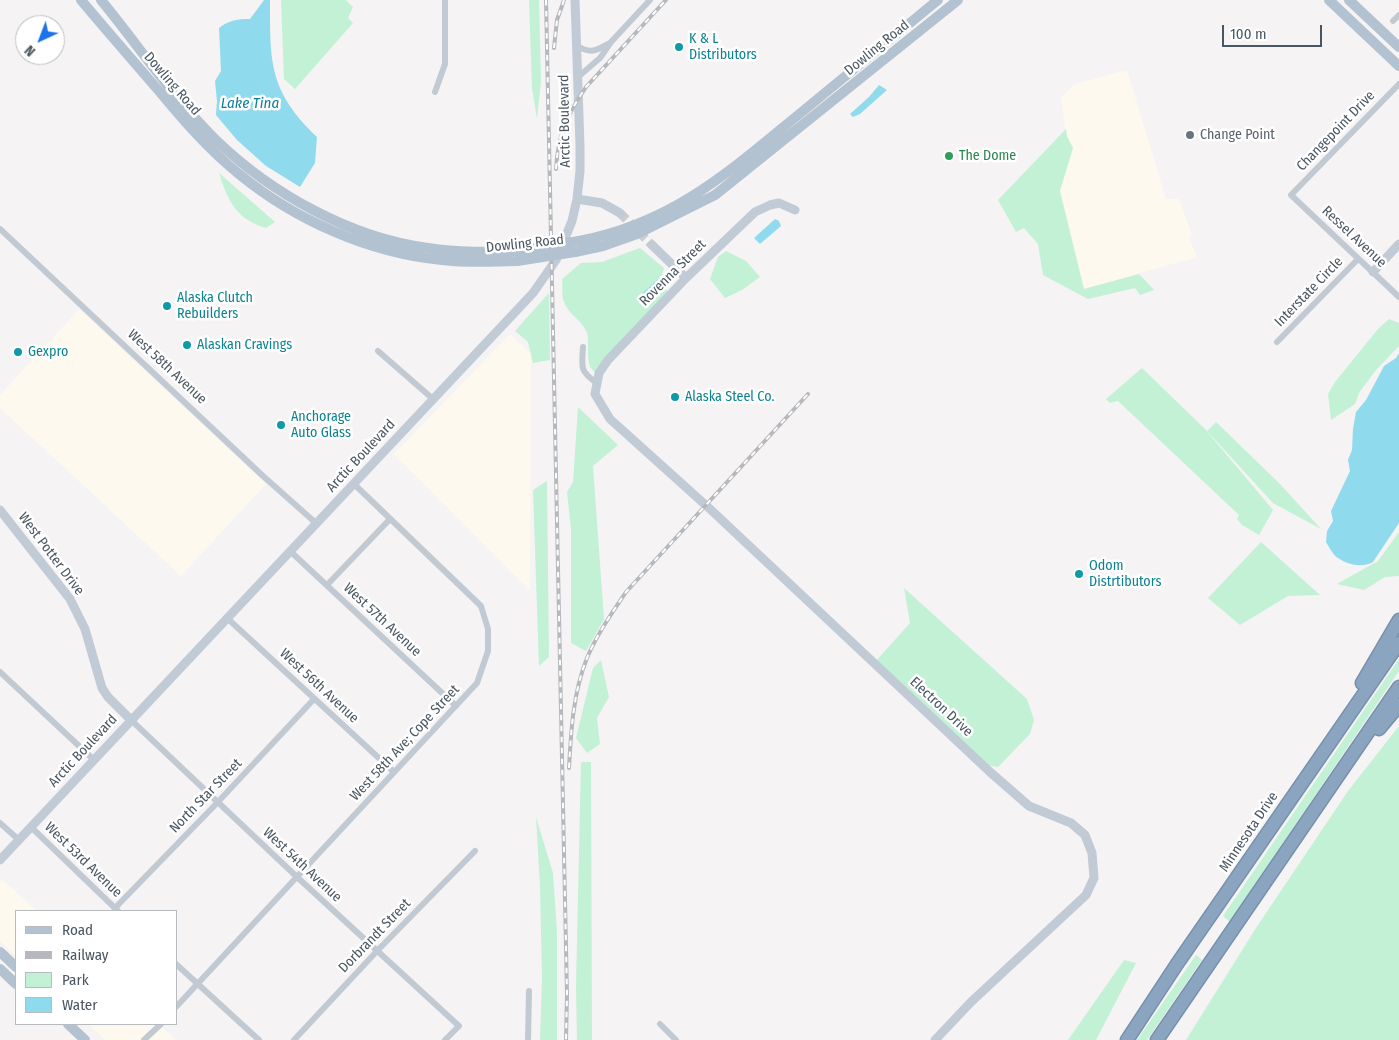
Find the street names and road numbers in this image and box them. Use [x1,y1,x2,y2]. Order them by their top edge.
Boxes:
street label: Dowling Road [841,17,913,79]
street label: Dowling Road [140,49,204,119]
street label: Arctic Boulevard [556,74,574,168]
street label: Changepoint Drive [1293,87,1379,175]
street label: Ressel Avenue [1318,203,1390,271]
street label: Dowling Road [485,232,565,256]
street label: Rovenna Street [636,236,710,310]
street label: Interstate Circle [1271,254,1347,330]
street label: West 58th Avenue [124,326,210,408]
street label: Arctic Boulevard [323,416,399,496]
street label: West Potter Drive [14,509,88,599]
street label: West 57th Avenue [340,580,424,660]
street label: West 56th Avenue [276,645,362,727]
street label: Electron Drive [906,674,976,740]
street label: West 58th Ave; Cope Street [347,681,463,805]
street label: Arctic Boulevard [45,711,121,791]
street label: North Star Street [166,755,246,837]
street label: Minnesota Drive [1216,789,1282,875]
street label: West 53rd Avenue [41,819,125,901]
street label: West 54th Avenue [259,824,345,906]
street label: Dorbrandt Street [336,896,414,976]

